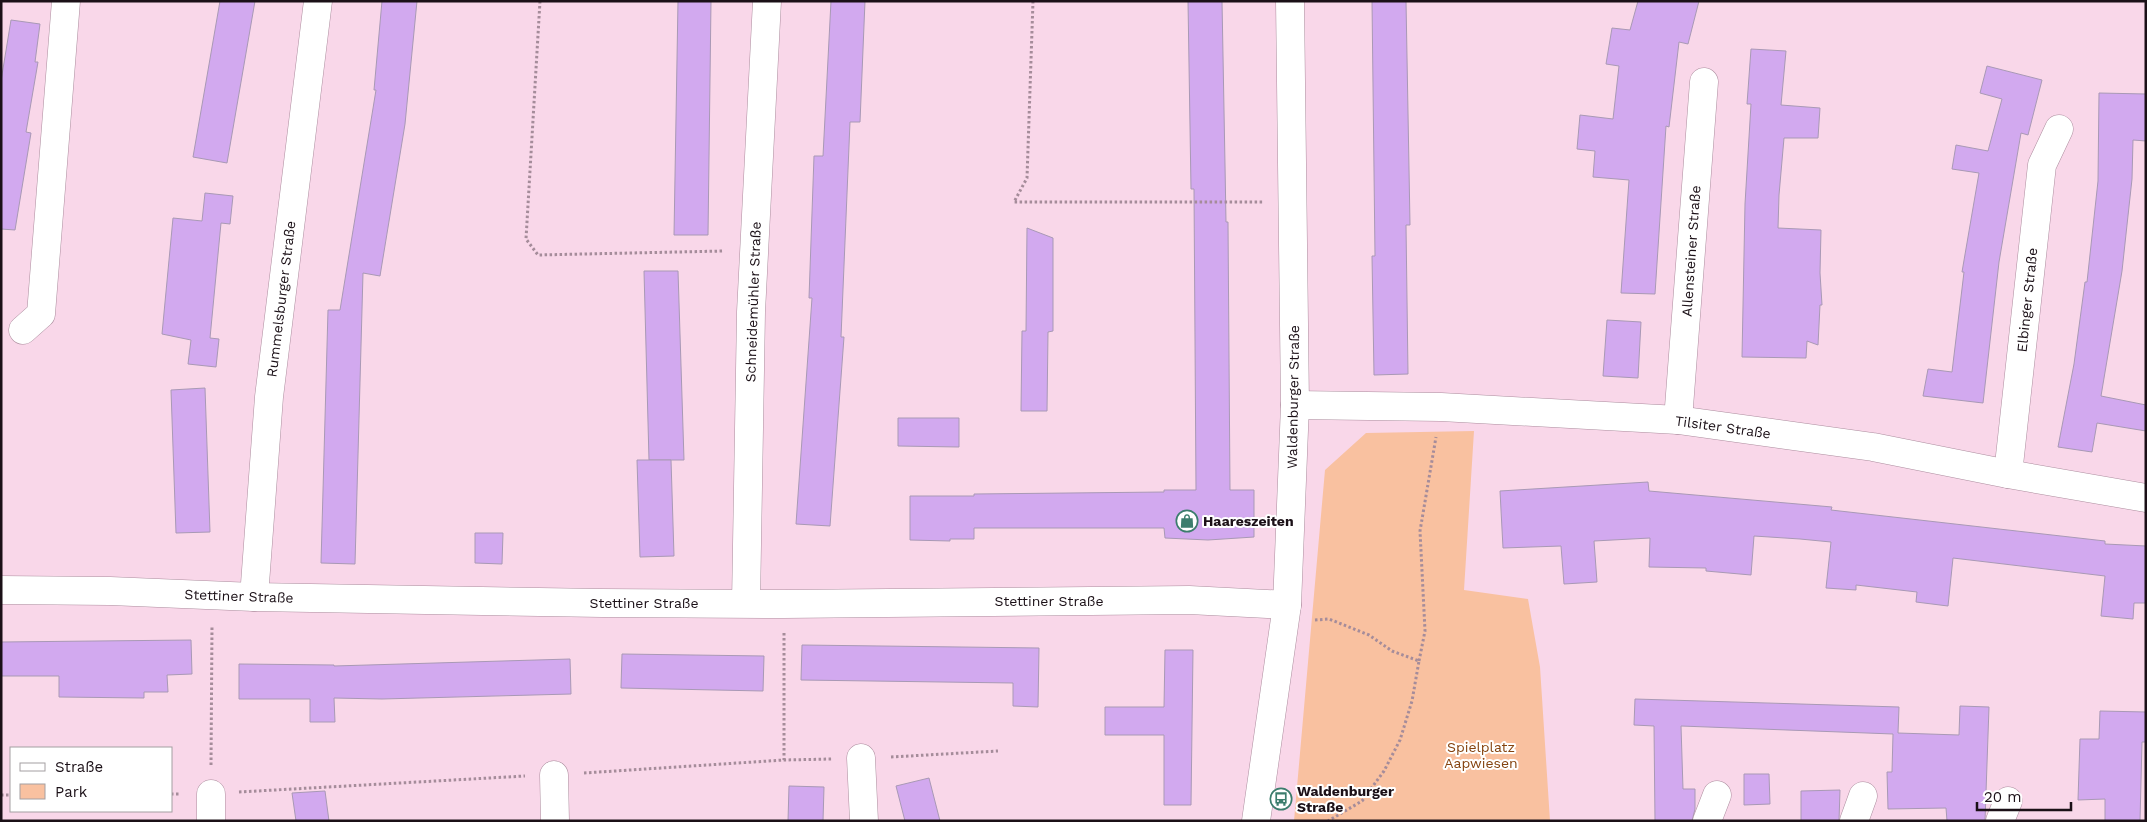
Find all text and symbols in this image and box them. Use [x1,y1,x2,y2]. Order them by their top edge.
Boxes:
street label: Allensteiner Straße [1678,185,1704,317]
street label: Rummelsburger Straße [263,220,299,378]
street label: Schneidemühler Straße [742,221,764,383]
street label: Elbinger Straße [2014,247,2040,353]
street label: Waldenburger Straße [1284,325,1302,469]
street label: Tilsiter Straße [1674,412,1772,442]
shop icon: Haareszeiten [1175,509,1199,533]
place label: Haareszeiten [1203,513,1294,529]
street label: Stettiner Straße [184,586,294,606]
street label: Stettiner Straße [994,593,1104,609]
street label: Stettiner Straße [589,595,699,611]
park label: Spielplatz Aapwiesen [1444,739,1518,771]
legend [10,747,172,812]
text: Straße [55,758,103,776]
scale bar [1977,780,2071,812]
text: Park [55,783,88,801]
place label: Waldenburger Straße [1297,783,1394,815]
bus stop icon: Waldenburger Straße [1269,787,1293,811]
text: 20 m [1984,788,2022,806]

